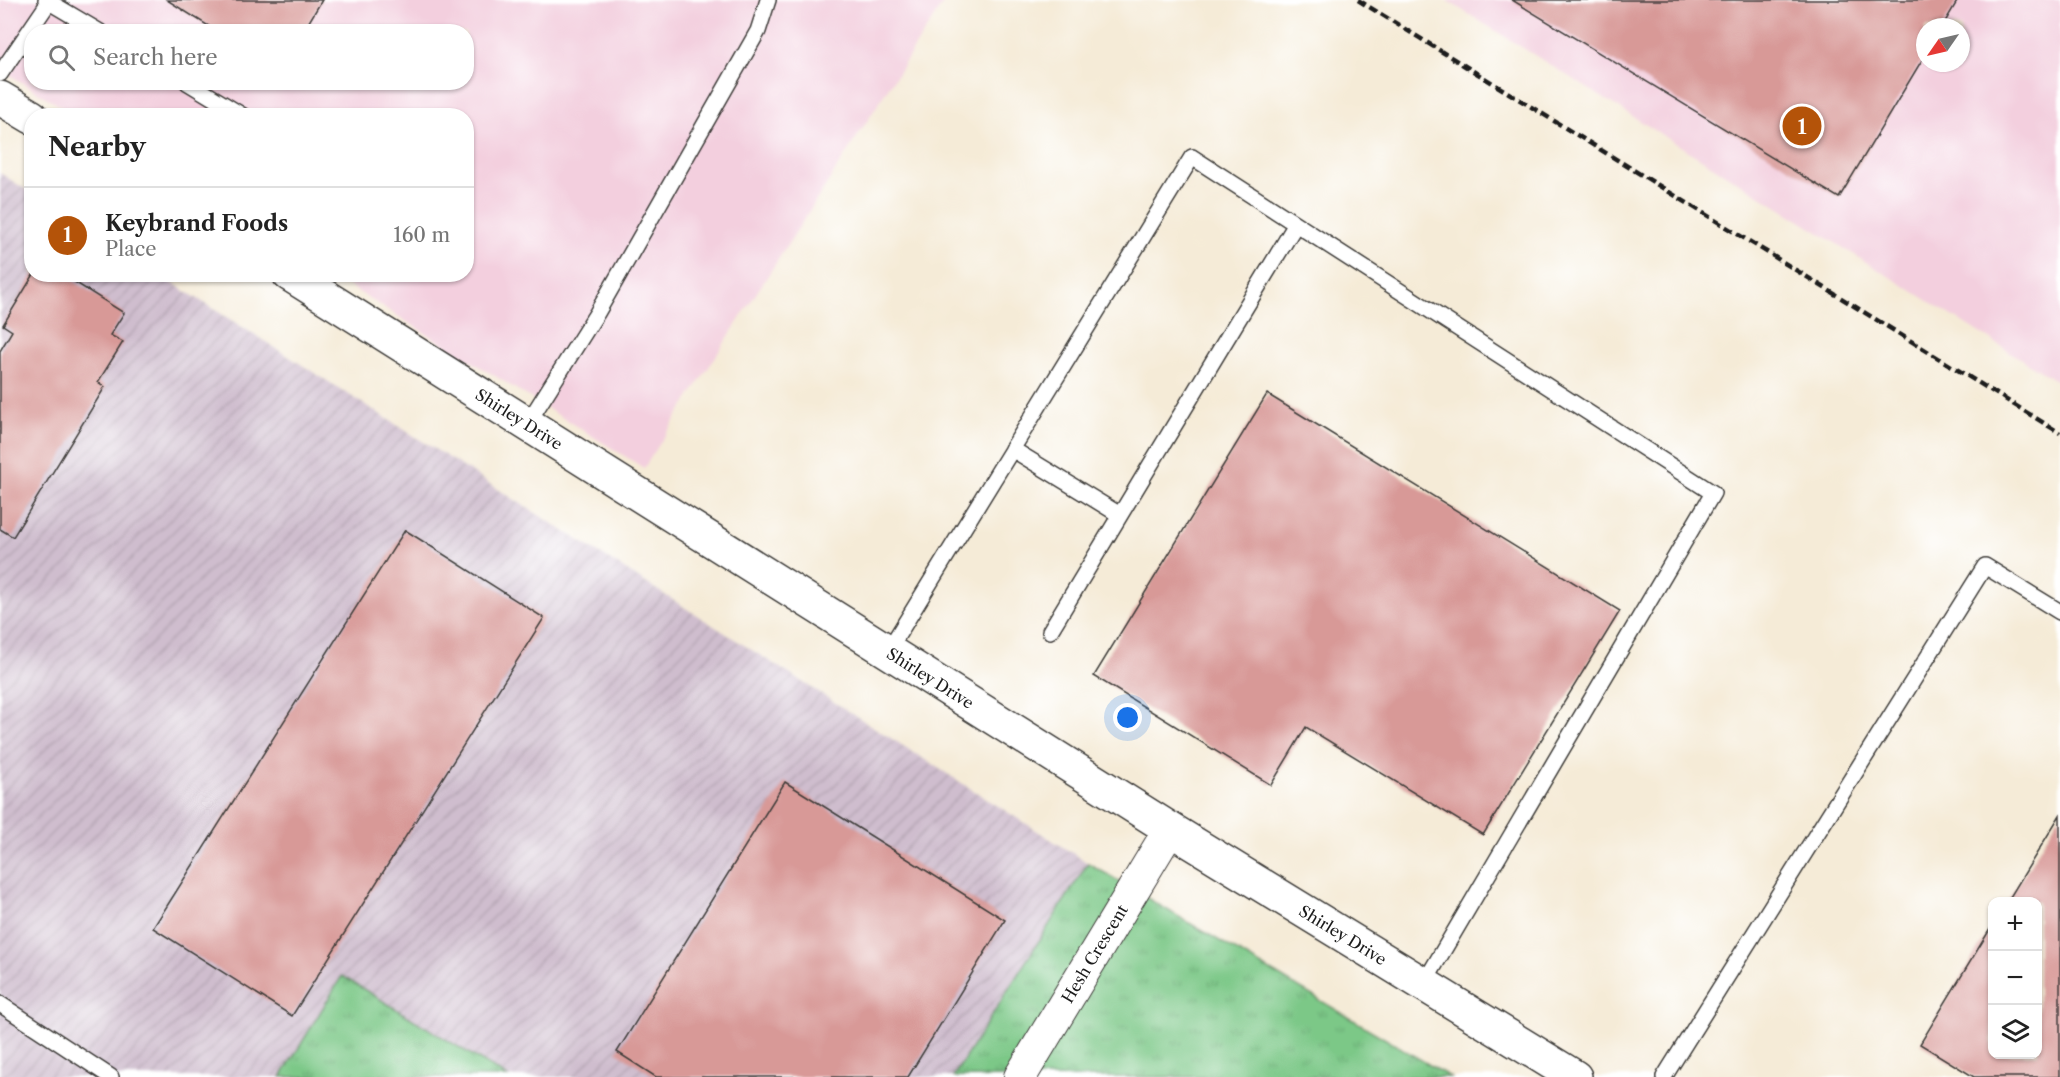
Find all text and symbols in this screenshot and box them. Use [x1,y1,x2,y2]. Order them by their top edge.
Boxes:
north arrow [1916,18,1970,72]
search box [24,24,474,90]
icon: search [45,41,78,74]
text: Search here [93,44,218,71]
pin: 1 [1782,104,1822,148]
text: Nearby [48,131,146,163]
text: Keybrand Foods [105,210,288,237]
text: 1 [63,223,72,247]
text: 160 m [393,223,450,247]
text: Place [105,237,156,261]
street label: Shirley Drive [472,384,566,454]
street label: Shirley Drive [883,643,978,713]
your location [1113,703,1142,732]
map controls [1988,897,2042,1059]
button: + [1988,897,2042,951]
street label: Hesh Crescent [1057,901,1132,1007]
street label: Shirley Drive [1295,901,1390,969]
button: − [1988,951,2042,1005]
button: layers [1988,1005,2042,1059]

